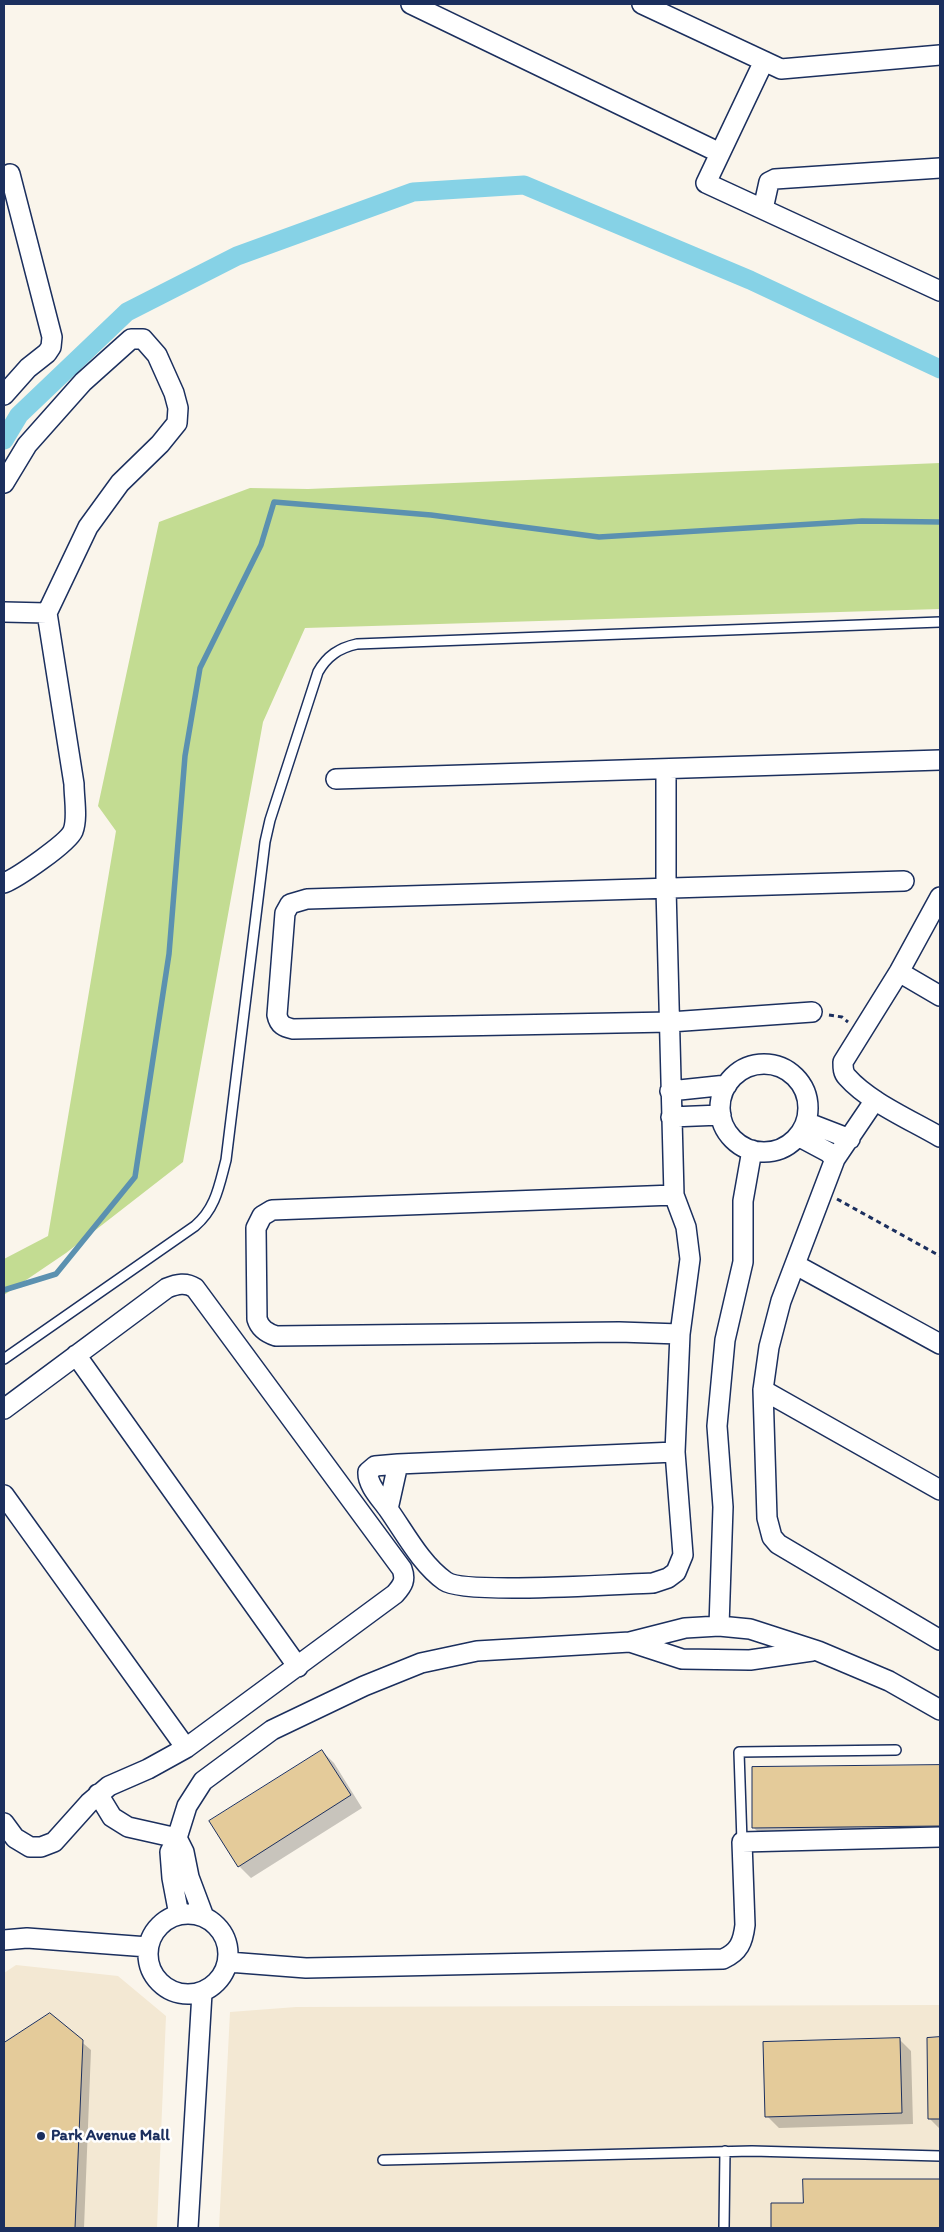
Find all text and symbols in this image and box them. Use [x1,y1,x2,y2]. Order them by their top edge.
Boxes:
place label: Park Avenue Mall [51,2126,170,2146]
marker: Park Avenue Mall [35,2130,47,2142]

